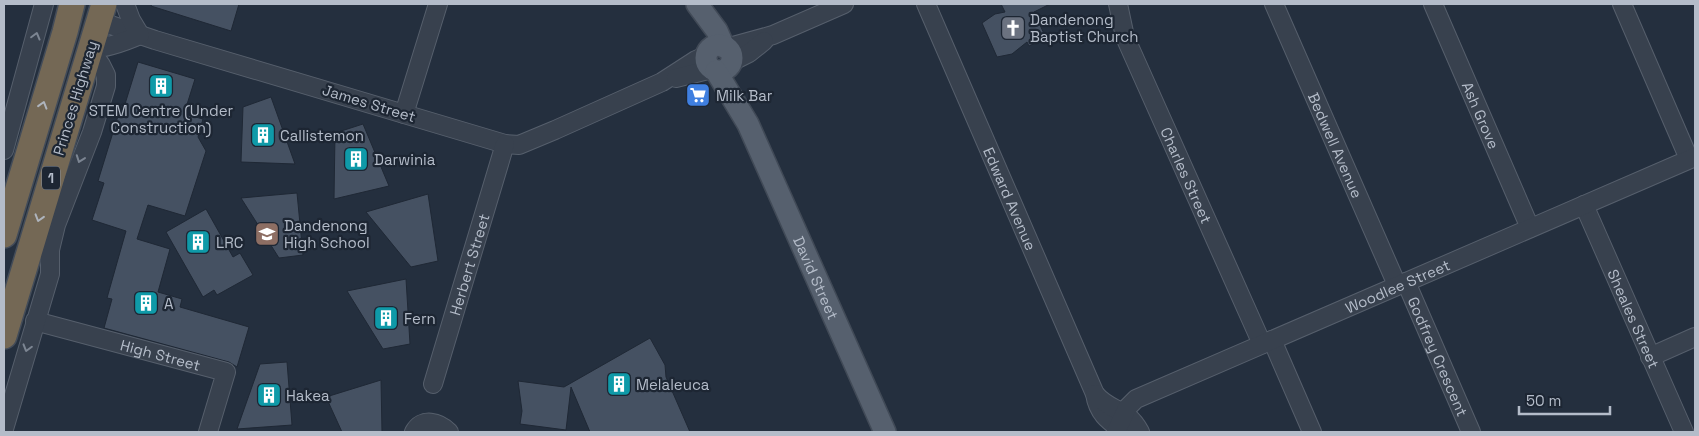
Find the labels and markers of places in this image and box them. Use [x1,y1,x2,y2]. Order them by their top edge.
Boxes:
place label: Dandenong Baptist Church [1030,10,1138,46]
church icon: Dandenong Baptist Church [1000,15,1026,41]
building icon: STEM Centre (Under Construction) [148,73,174,99]
supermarket icon: Milk Bar [685,82,711,108]
place label: Milk Bar [716,86,773,105]
place label: STEM Centre (Under Construction) [89,101,234,138]
building icon: Callistemon [250,122,276,148]
place label: Callistemon [280,126,364,145]
building icon: Darwinia [343,146,369,172]
place label: Darwinia [374,150,436,169]
place label: Dandenong High School [284,216,370,252]
school or university icon: Dandenong High School [254,221,280,247]
building icon: LRC [185,229,211,255]
place label: LRC [216,233,243,252]
building icon: A [133,290,159,316]
place label: A [164,294,174,313]
building icon: Fern [373,305,399,331]
place label: Fern [404,309,436,328]
building icon: Melaleuca [606,371,632,397]
place label: Melaleuca [636,375,710,394]
building icon: Hakea [256,382,282,408]
place label: Hakea [286,386,330,405]

